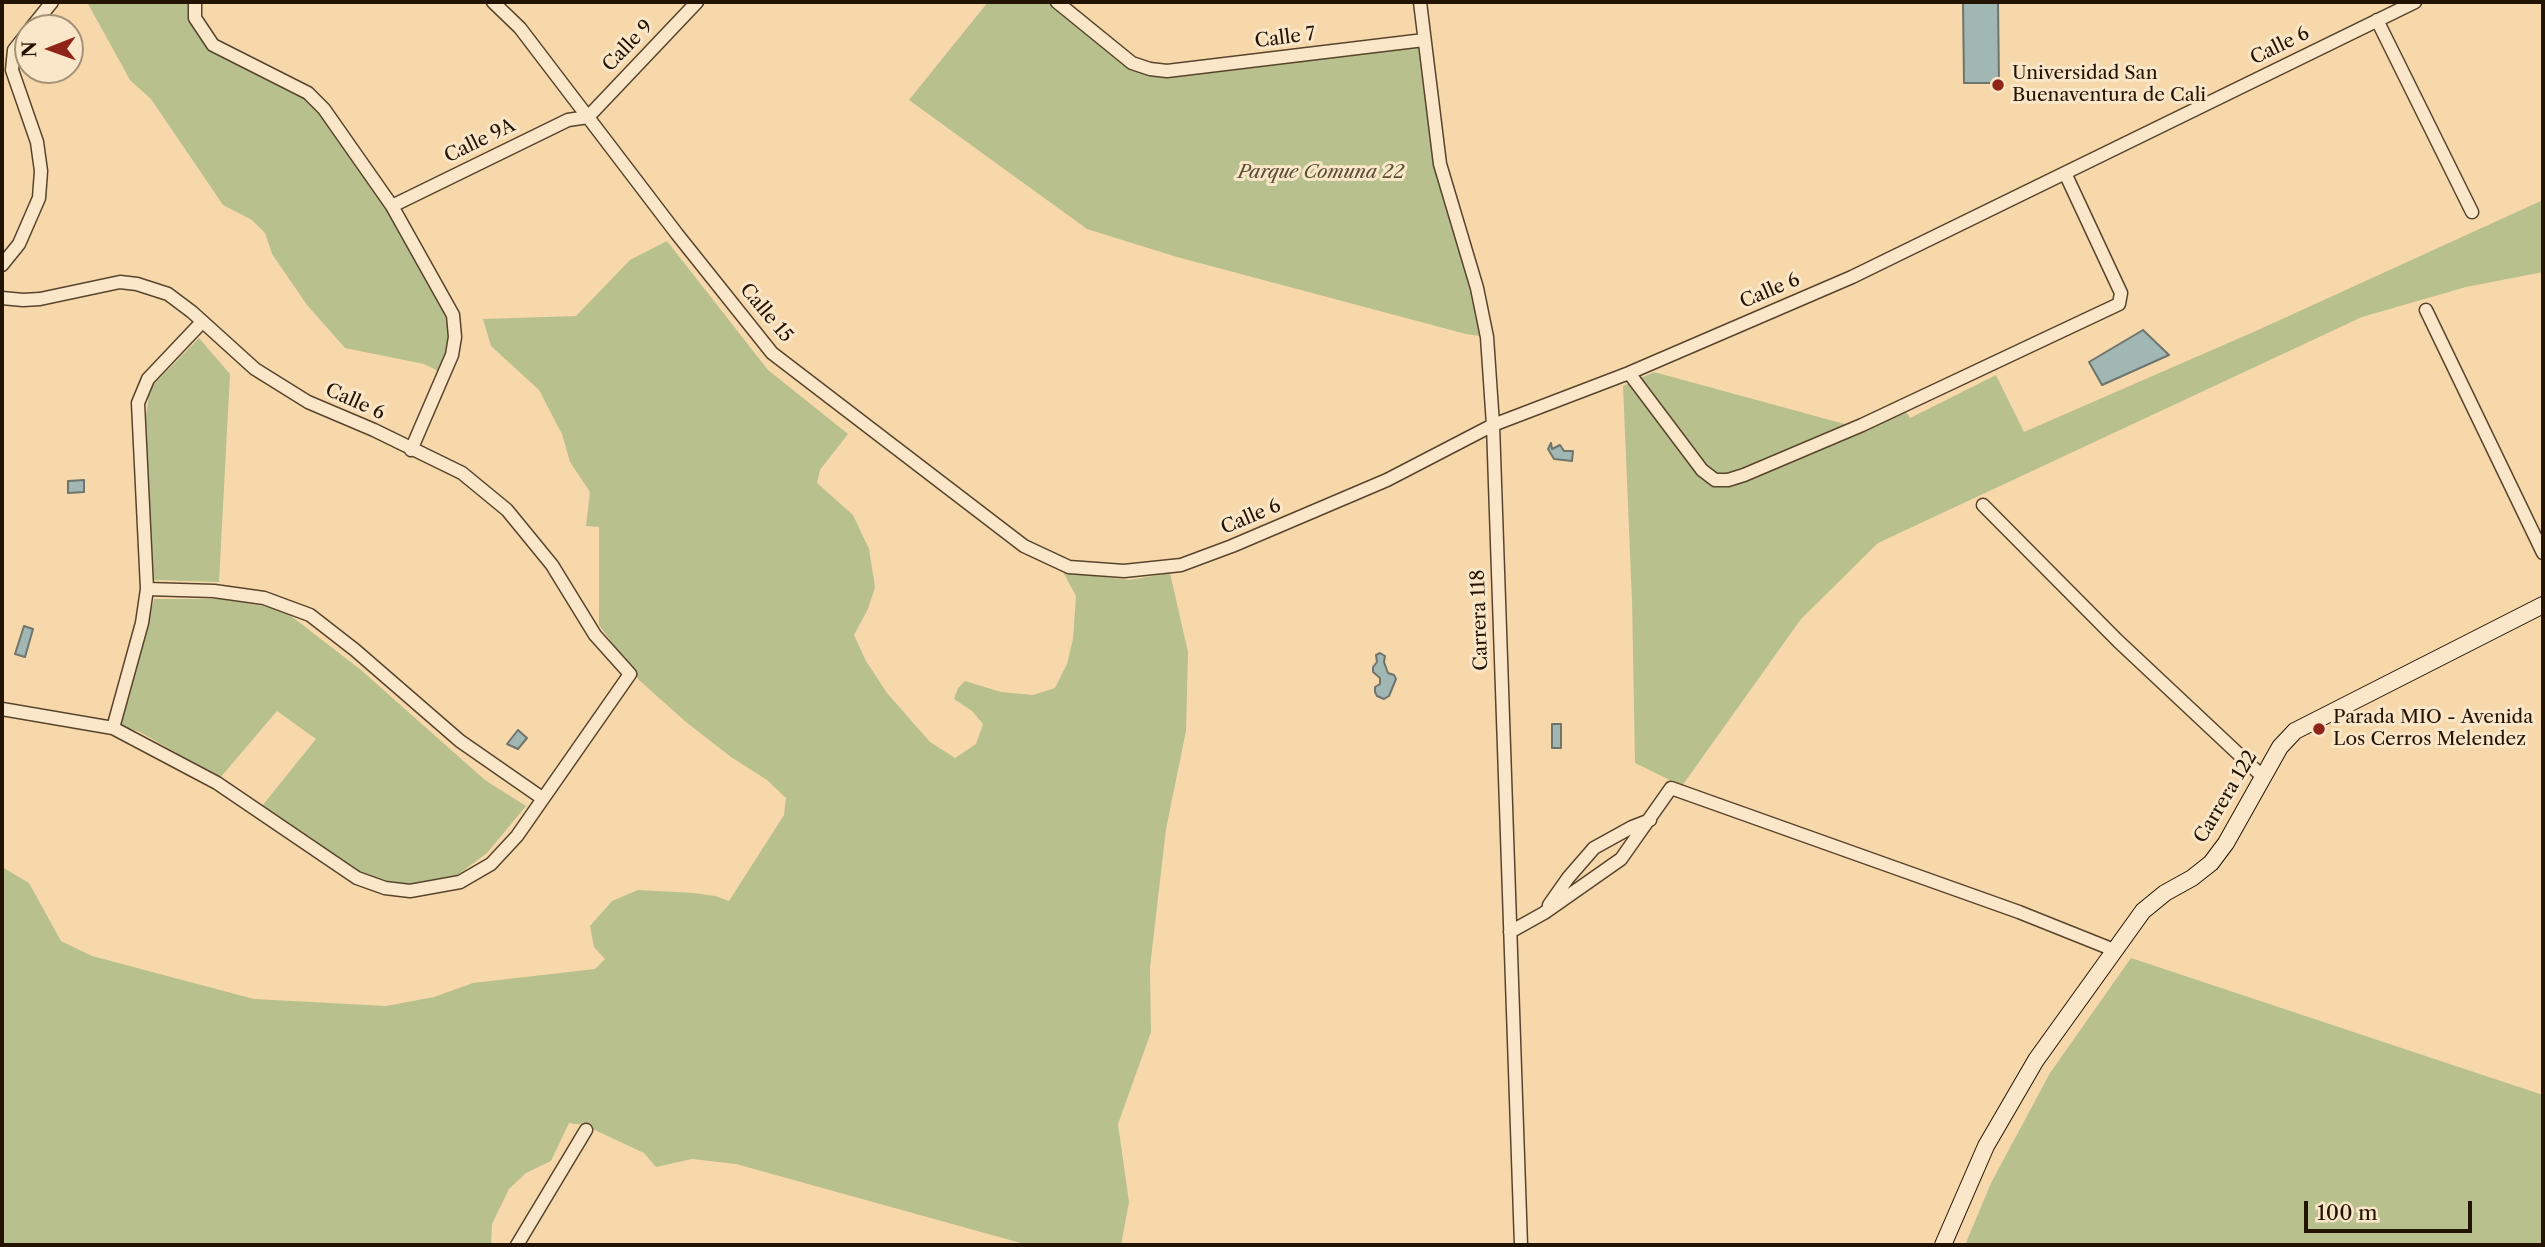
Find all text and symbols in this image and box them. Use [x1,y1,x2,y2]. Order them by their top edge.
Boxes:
north arrow [14,14,84,84]
street label: Calle 9 [598,15,658,77]
street label: Calle 6 [2247,22,2313,70]
street label: Calle 7 [1253,23,1317,53]
text: N [18,41,41,58]
place label: Universidad San Buenaventura de Cali [2012,63,2206,107]
marker: Universidad San Buenaventura de Cali [1990,77,2006,93]
street label: Calle 9A [441,114,519,168]
park label: Parque Comuna 22 [1238,162,1404,184]
street label: Calle 6 [1737,268,1803,314]
street label: Calle 15 [735,279,797,347]
street label: Calle 6 [322,379,388,425]
street label: Calle 6 [1218,494,1284,540]
street label: Carrera 118 [1467,569,1493,671]
place label: Parada MIO - Avenida Los Cerros Melendez [2333,707,2533,751]
marker: Parada MIO - Avenida Los Cerros Melendez [2311,721,2327,737]
street label: Carrera 122 [2189,747,2263,847]
scale bar [2307,1188,2475,1232]
text: 100 m [2317,1200,2378,1225]

